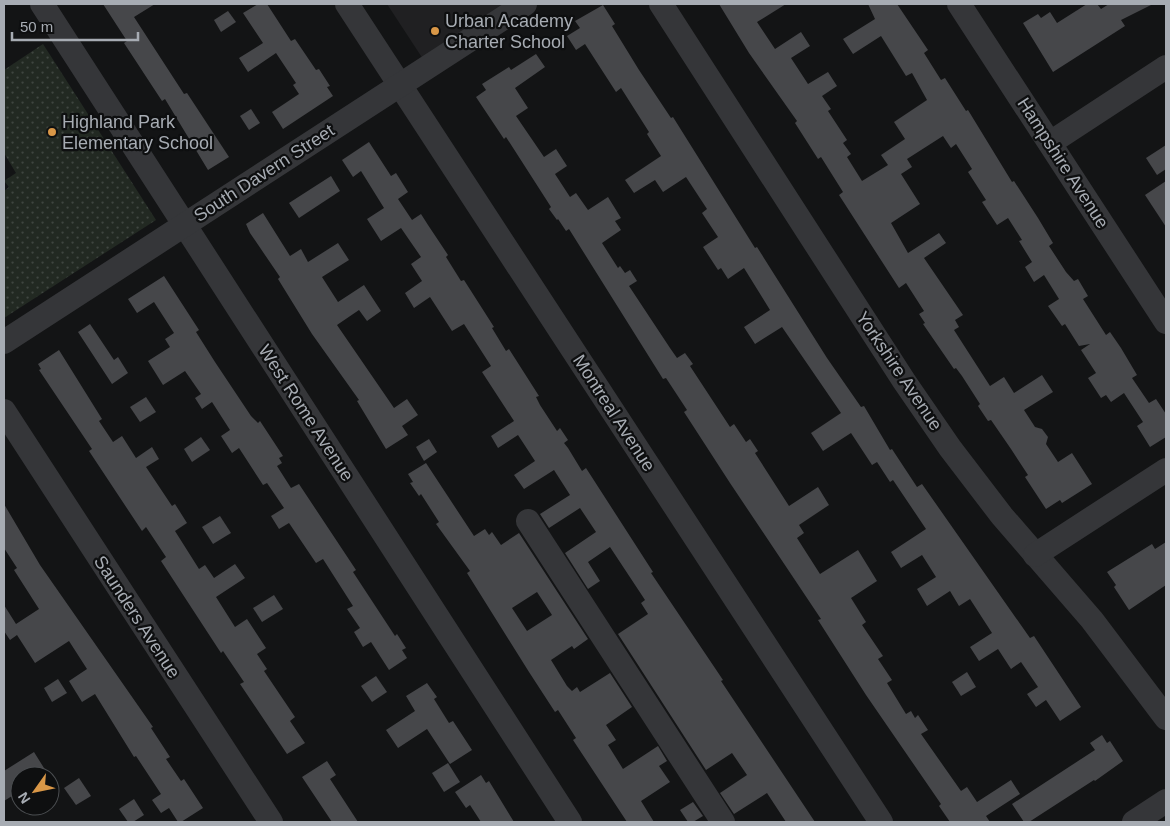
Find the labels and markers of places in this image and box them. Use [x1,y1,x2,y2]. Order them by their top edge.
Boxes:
place label: Urban Academy Charter School [445,11,573,52]
marker: Urban Academy Charter School [429,25,441,37]
place label: Highland Park Elementary School [62,112,213,153]
marker: Highland Park Elementary School [46,126,58,138]

